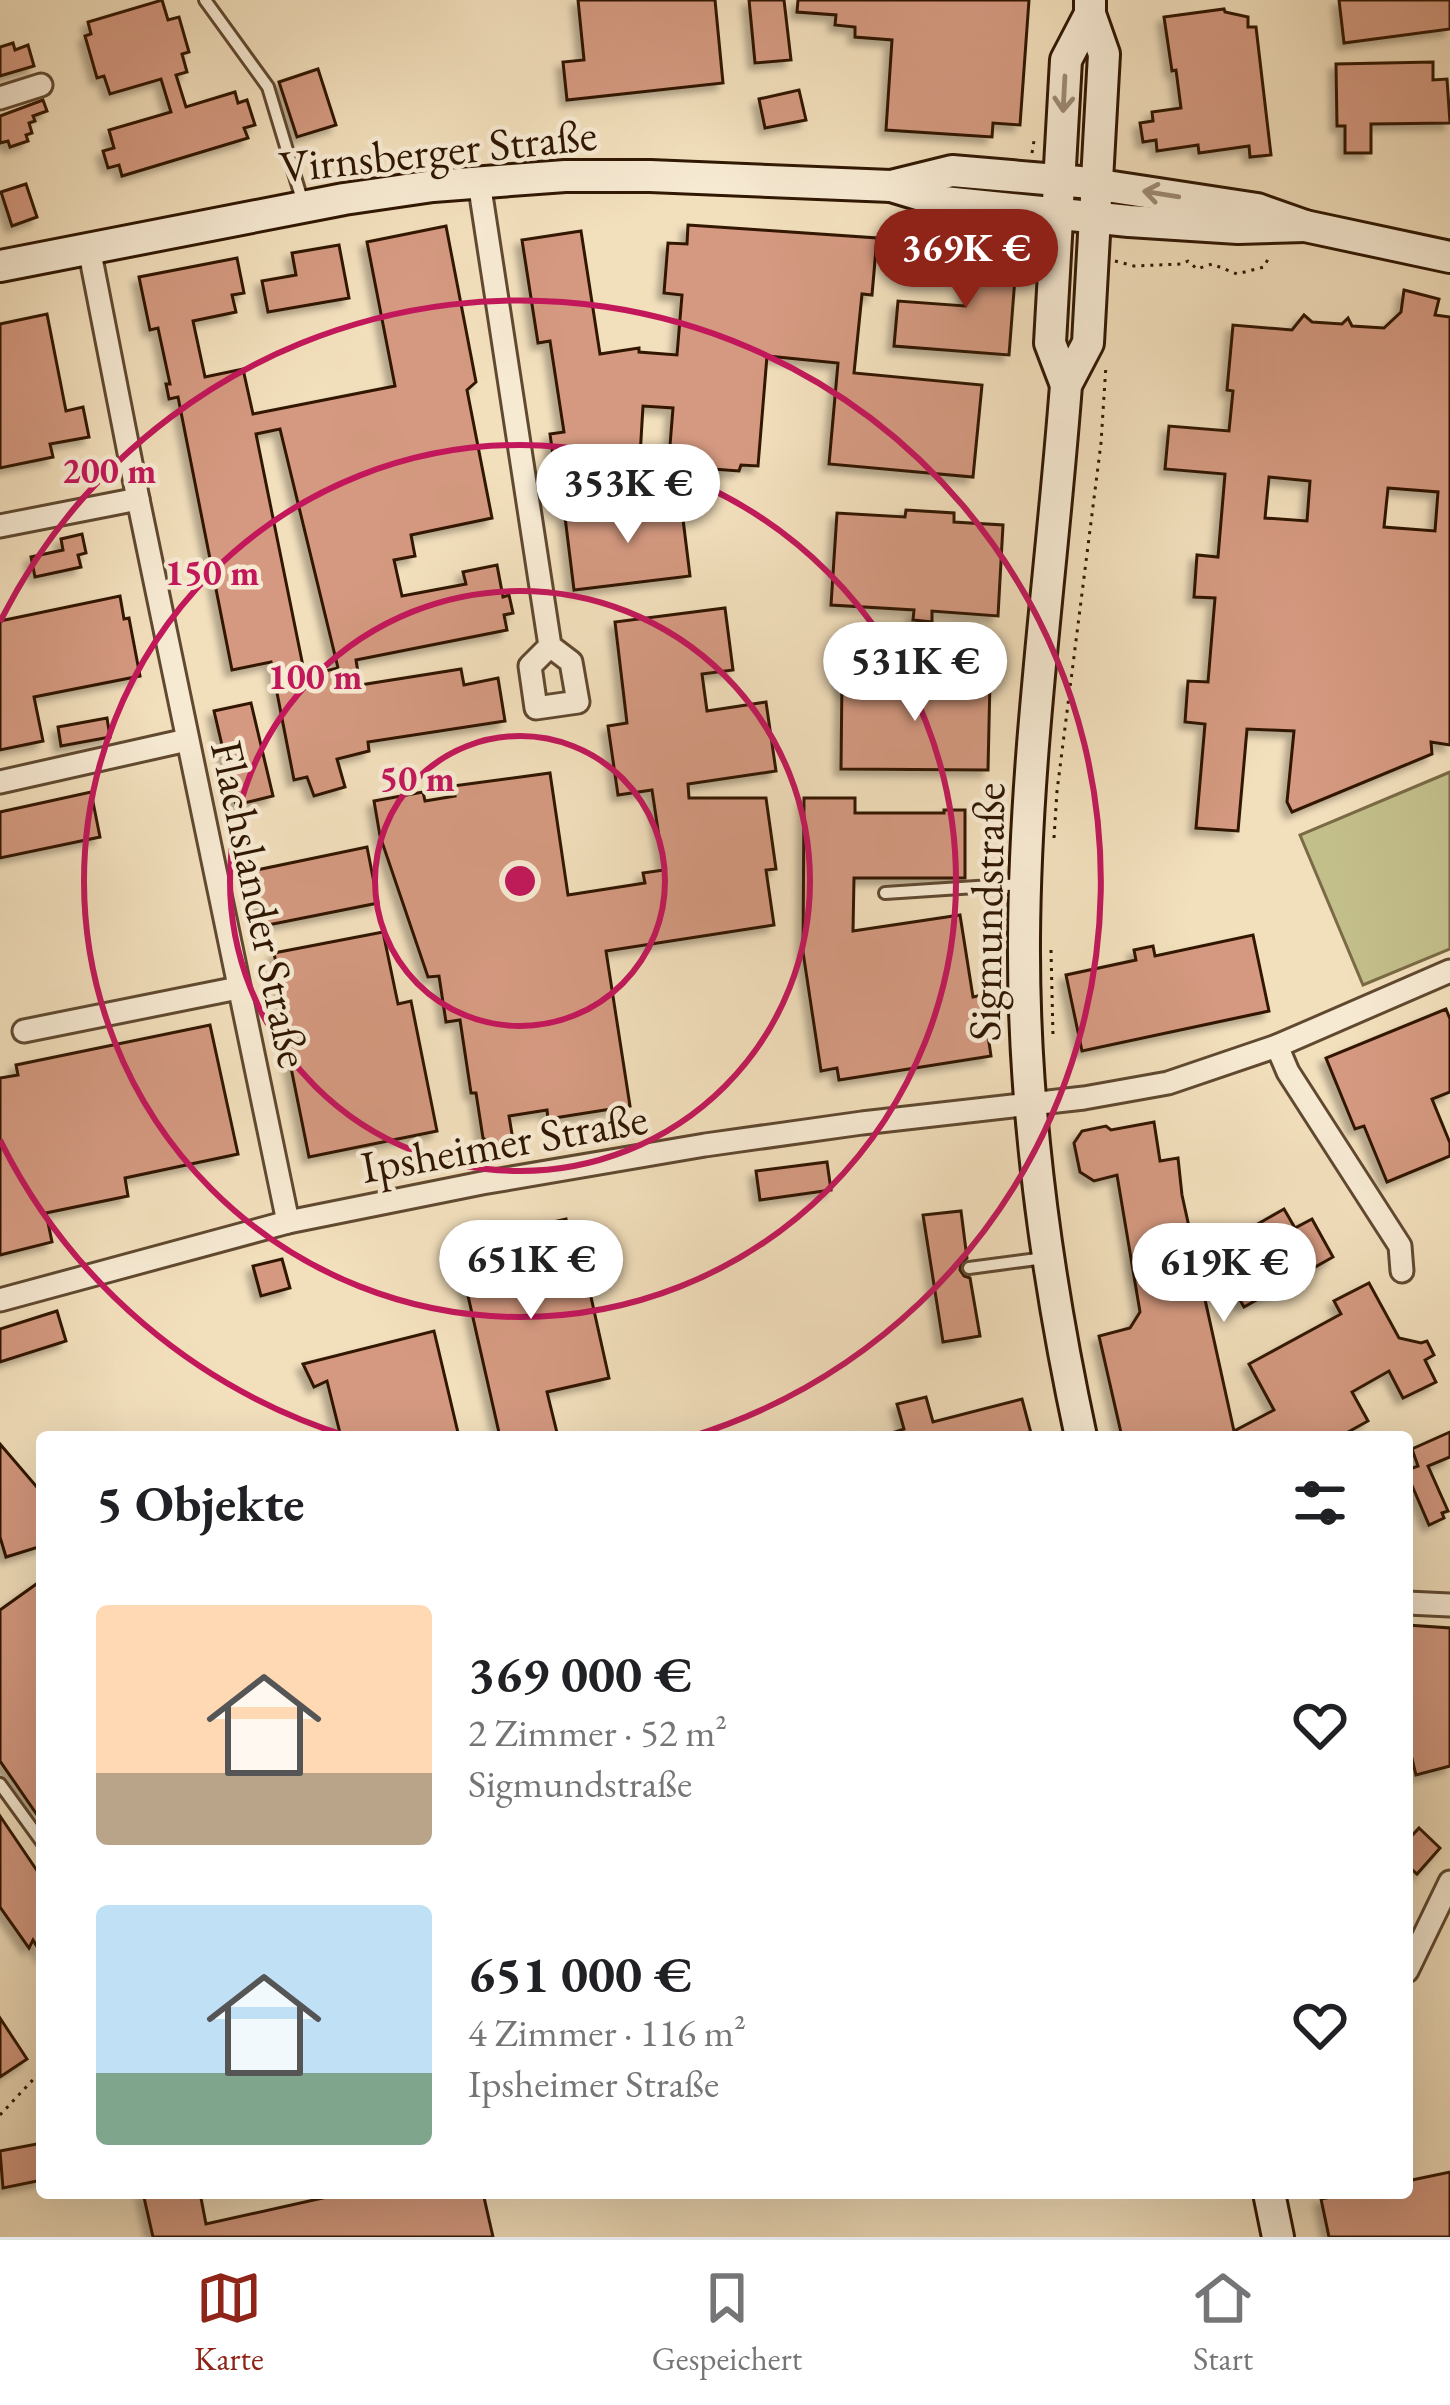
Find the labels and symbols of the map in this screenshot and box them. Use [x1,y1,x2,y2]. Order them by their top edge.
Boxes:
one-way arrow [1053,74,1076,113]
street label: Virnsberger Straße [276,104,600,196]
one-way arrow [1142,182,1181,205]
pin: 369K € [868,209,1064,311]
pin: 353K € [530,444,726,546]
text: 200 m [62,447,156,494]
text: 150 m [165,549,259,596]
pin: 531K € [817,622,1013,724]
text: 100 m [268,653,362,700]
street label: Flachslander Straße [198,735,324,1073]
text: 50 m [379,755,455,802]
street label: Sigmundstraße [955,782,1017,1042]
centre of rings [499,860,541,902]
street label: Ipsheimer Straße [356,1088,652,1196]
pin: 651K € [433,1220,629,1322]
pin: 619K € [1126,1223,1322,1325]

